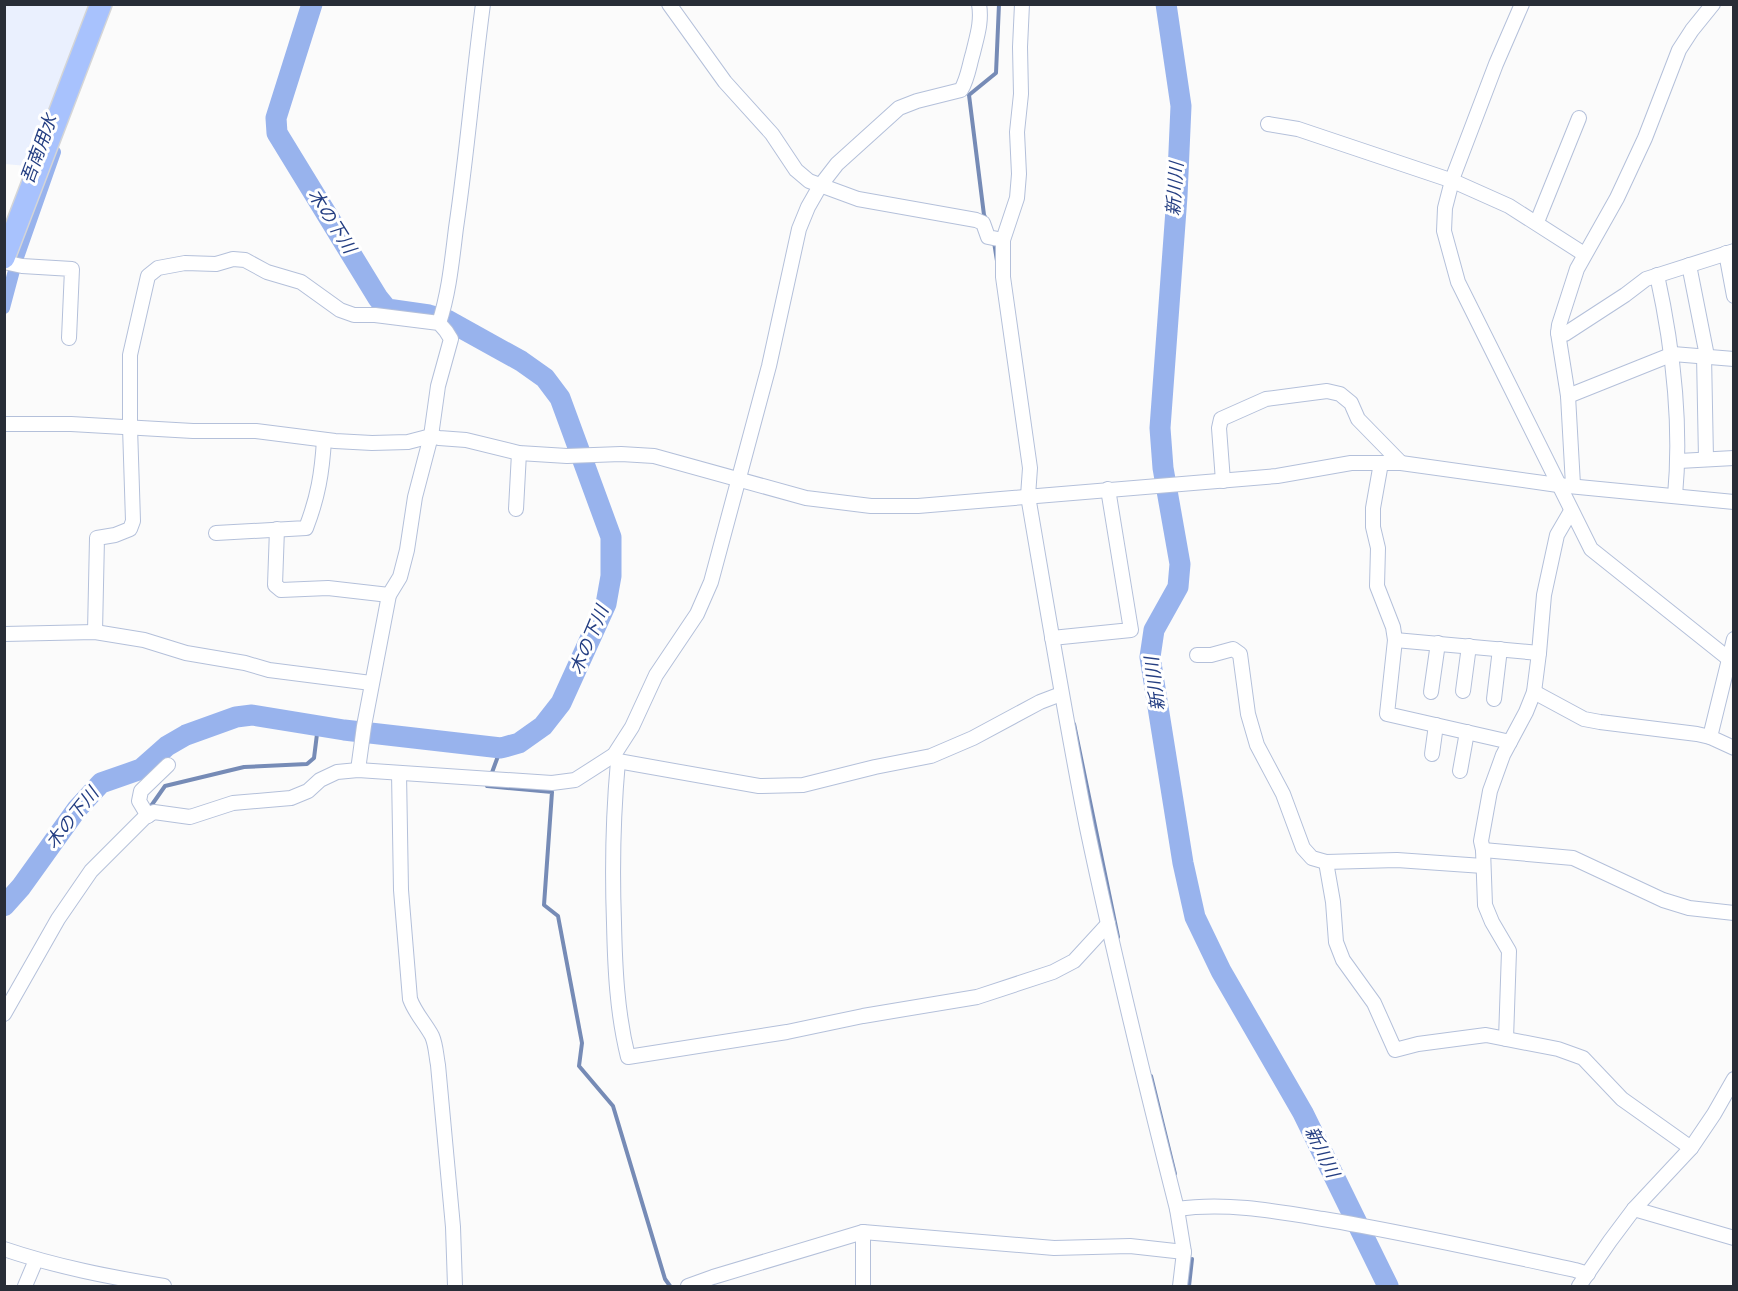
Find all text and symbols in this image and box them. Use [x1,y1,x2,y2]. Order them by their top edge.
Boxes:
water label: 吾南用水 [15,109,62,187]
water label: 新川川 [1161,159,1188,217]
water label: 木の下川 [304,184,362,259]
water label: 木の下川 [564,600,614,677]
water label: 新川川 [1140,654,1169,712]
water label: 木の下川 [40,781,104,853]
water label: 新川川 [1300,1122,1345,1183]

